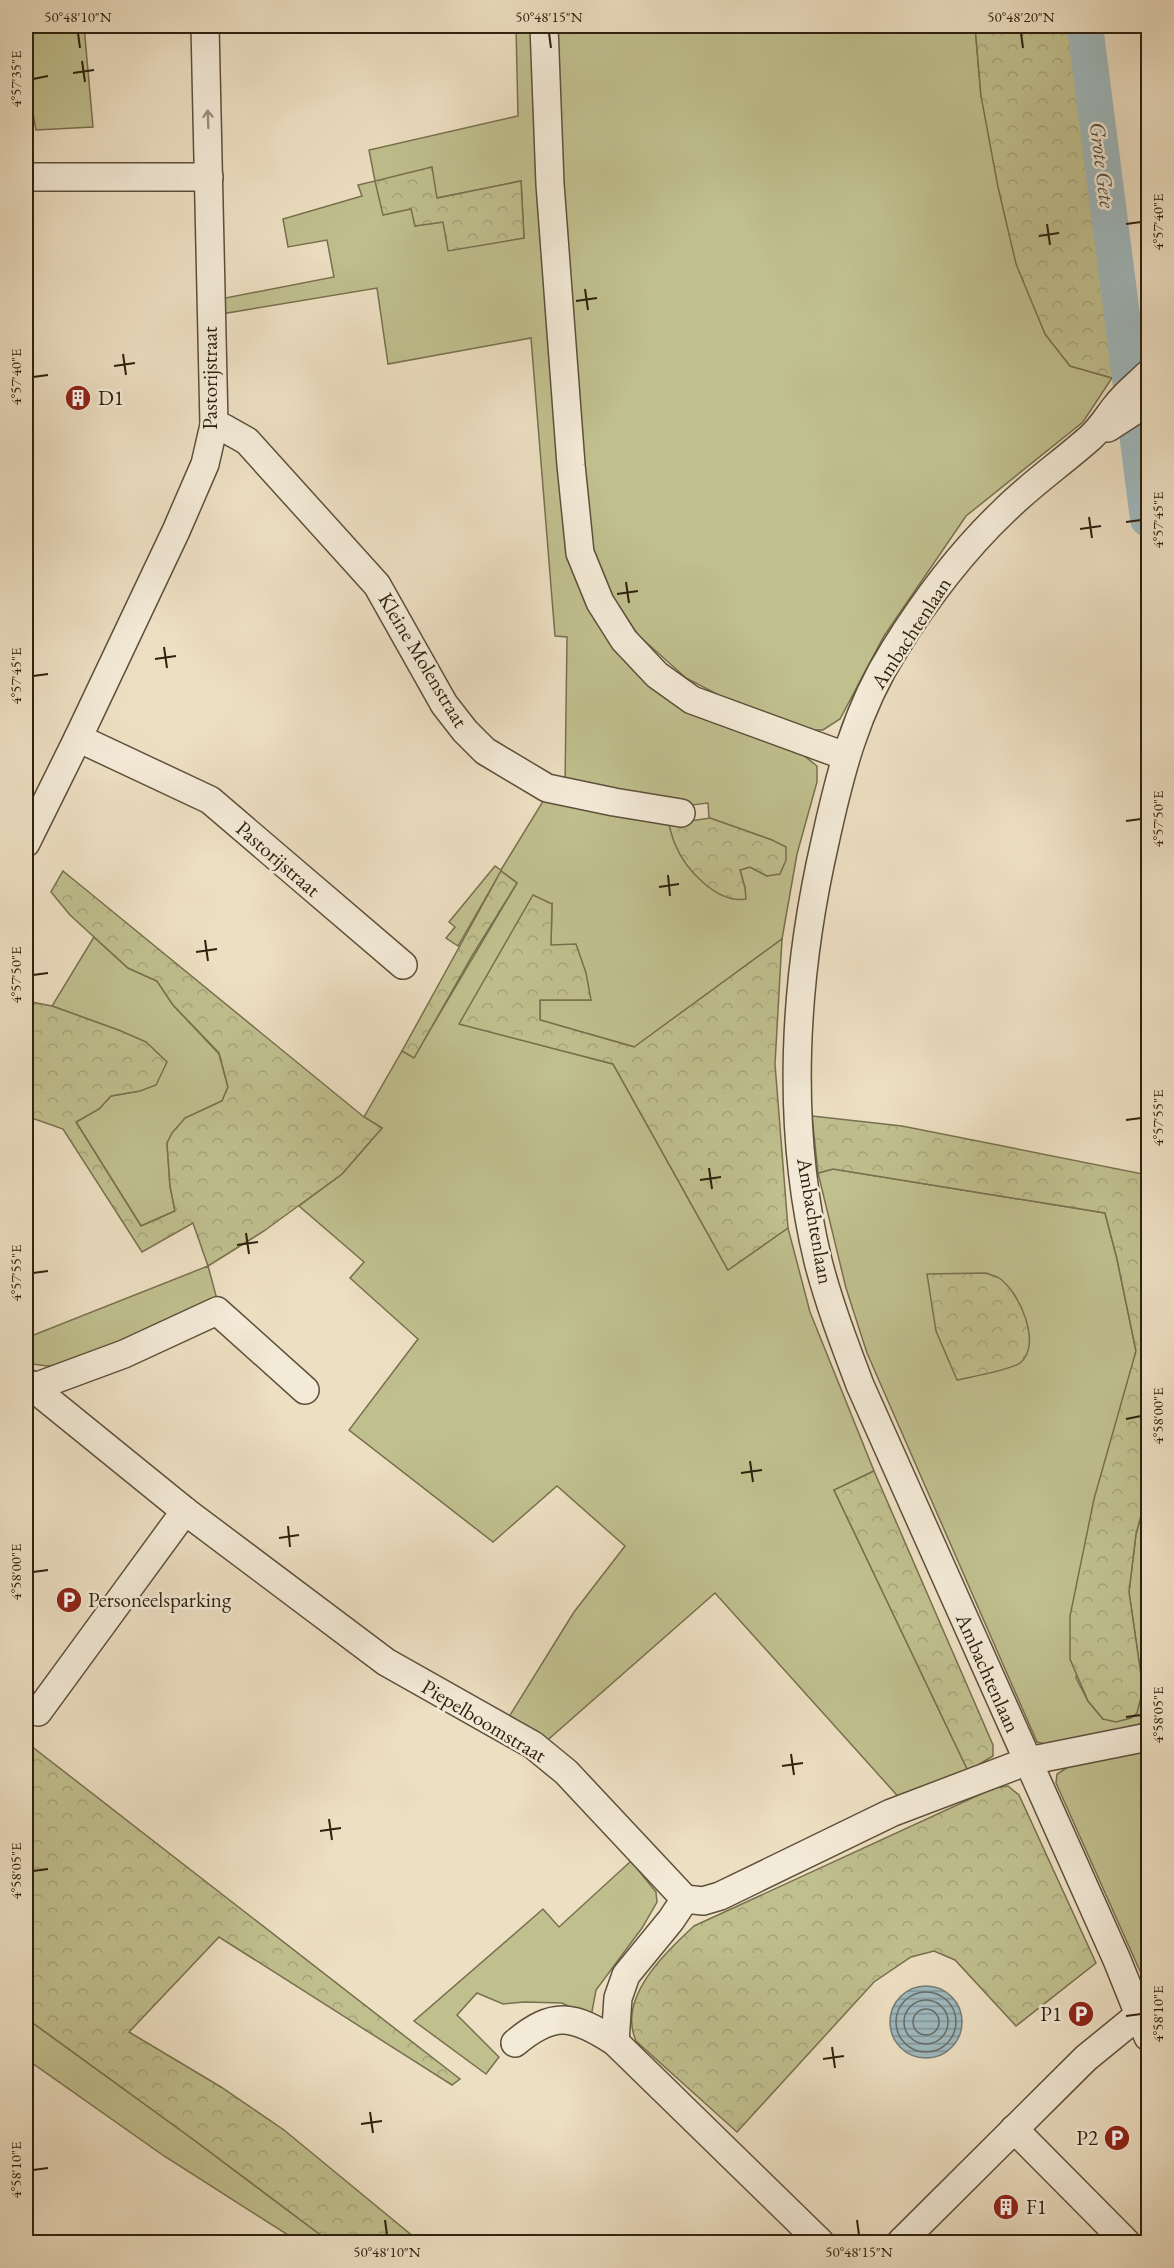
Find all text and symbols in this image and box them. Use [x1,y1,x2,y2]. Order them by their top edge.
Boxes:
text: 50°48'10"N [44,7,112,26]
text: 50°48'15"N [515,7,583,26]
text: 50°48'20"N [987,7,1055,26]
text: 4°57'35"E [6,50,25,107]
one-way arrow [202,109,214,129]
water label: Grote Gete [1083,120,1122,210]
text: 4°57'40"E [1148,193,1167,250]
street label: Pastorijstraat [196,326,223,430]
text: 4°57'40"E [6,348,25,405]
building icon: D1 [63,383,93,413]
place label: D1 [98,384,124,411]
text: 4°57'45"E [1148,491,1167,548]
street label: Ambachtenlaan [864,572,957,694]
street label: Kleine Molenstraat [373,587,475,733]
text: 4°57'45"E [6,647,25,704]
text: 4°57'50"E [1148,790,1167,847]
street label: Pastorijstraat [230,815,326,903]
text: 4°57'50"E [6,946,25,1003]
text: 4°57'55"E [1148,1089,1167,1146]
street label: Ambachtenlaan [791,1155,840,1286]
text: 4°57'55"E [6,1244,25,1301]
text: 4°58'00"E [1148,1387,1167,1444]
text: 4°58'00"E [6,1543,25,1600]
parking icon: Personeelsparking [54,1585,84,1615]
place label: Personeelsparking [88,1586,232,1613]
street label: Ambachtenlaan [950,1608,1027,1737]
street label: Piepelboomstraat [417,1673,552,1769]
text: 4°58'05"E [1148,1686,1167,1743]
text: 4°58'05"E [6,1842,25,1899]
text: 4°58'10"E [1148,1985,1167,2042]
parking icon: P1 [1066,1999,1096,2029]
place label: P1 [1040,2000,1062,2027]
parking icon: P2 [1102,2123,1132,2153]
place label: P2 [1076,2124,1098,2151]
text: 4°58'10"E [6,2141,25,2198]
building icon: F1 [991,2192,1021,2222]
place label: F1 [1026,2193,1047,2220]
text: 50°48'10"N [353,2242,421,2261]
text: 50°48'15"N [825,2242,893,2261]

